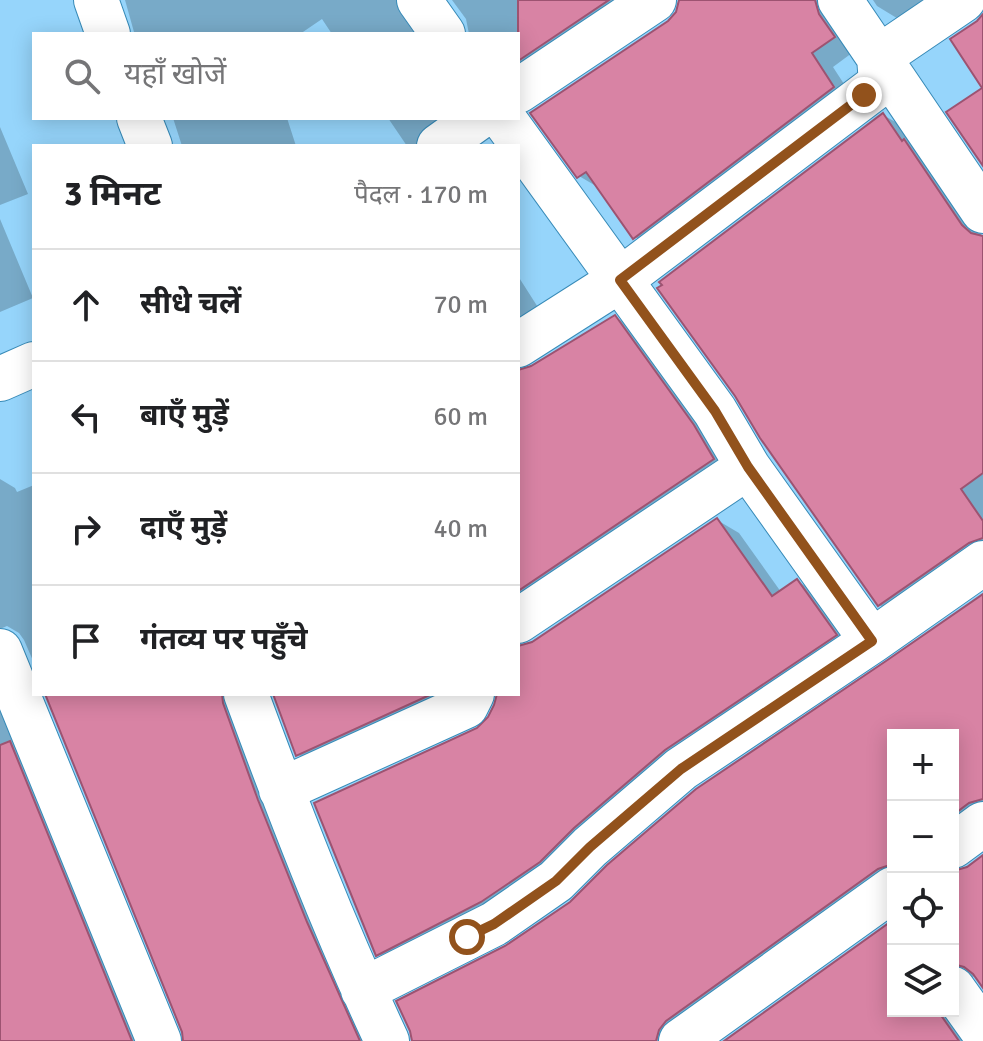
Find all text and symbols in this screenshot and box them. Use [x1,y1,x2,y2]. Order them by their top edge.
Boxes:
search box [32,32,520,120]
icon: search [60,54,104,98]
text: यहाँ खोजें [124,56,226,93]
route end [846,77,882,113]
text: 3 मिनट [64,173,161,215]
text: पैदल · 170 m [354,179,488,211]
icon: ahead [64,283,108,327]
text: सीधे चलें [140,285,241,322]
text: 70 m [433,289,488,321]
icon: left [64,395,108,439]
text: बाएँ मुड़ें [140,397,229,434]
text: 60 m [433,401,488,433]
icon: right [64,507,108,551]
text: दाएँ मुड़ें [140,509,227,546]
text: 40 m [433,513,488,545]
icon: arrive [64,619,108,663]
text: गंतव्य पर पहुँचे [140,621,307,658]
map controls [887,729,959,1017]
button: + [887,729,959,801]
button: − [887,801,959,873]
button: locate [887,873,959,945]
route start [449,919,485,955]
button: layers [887,945,959,1017]

